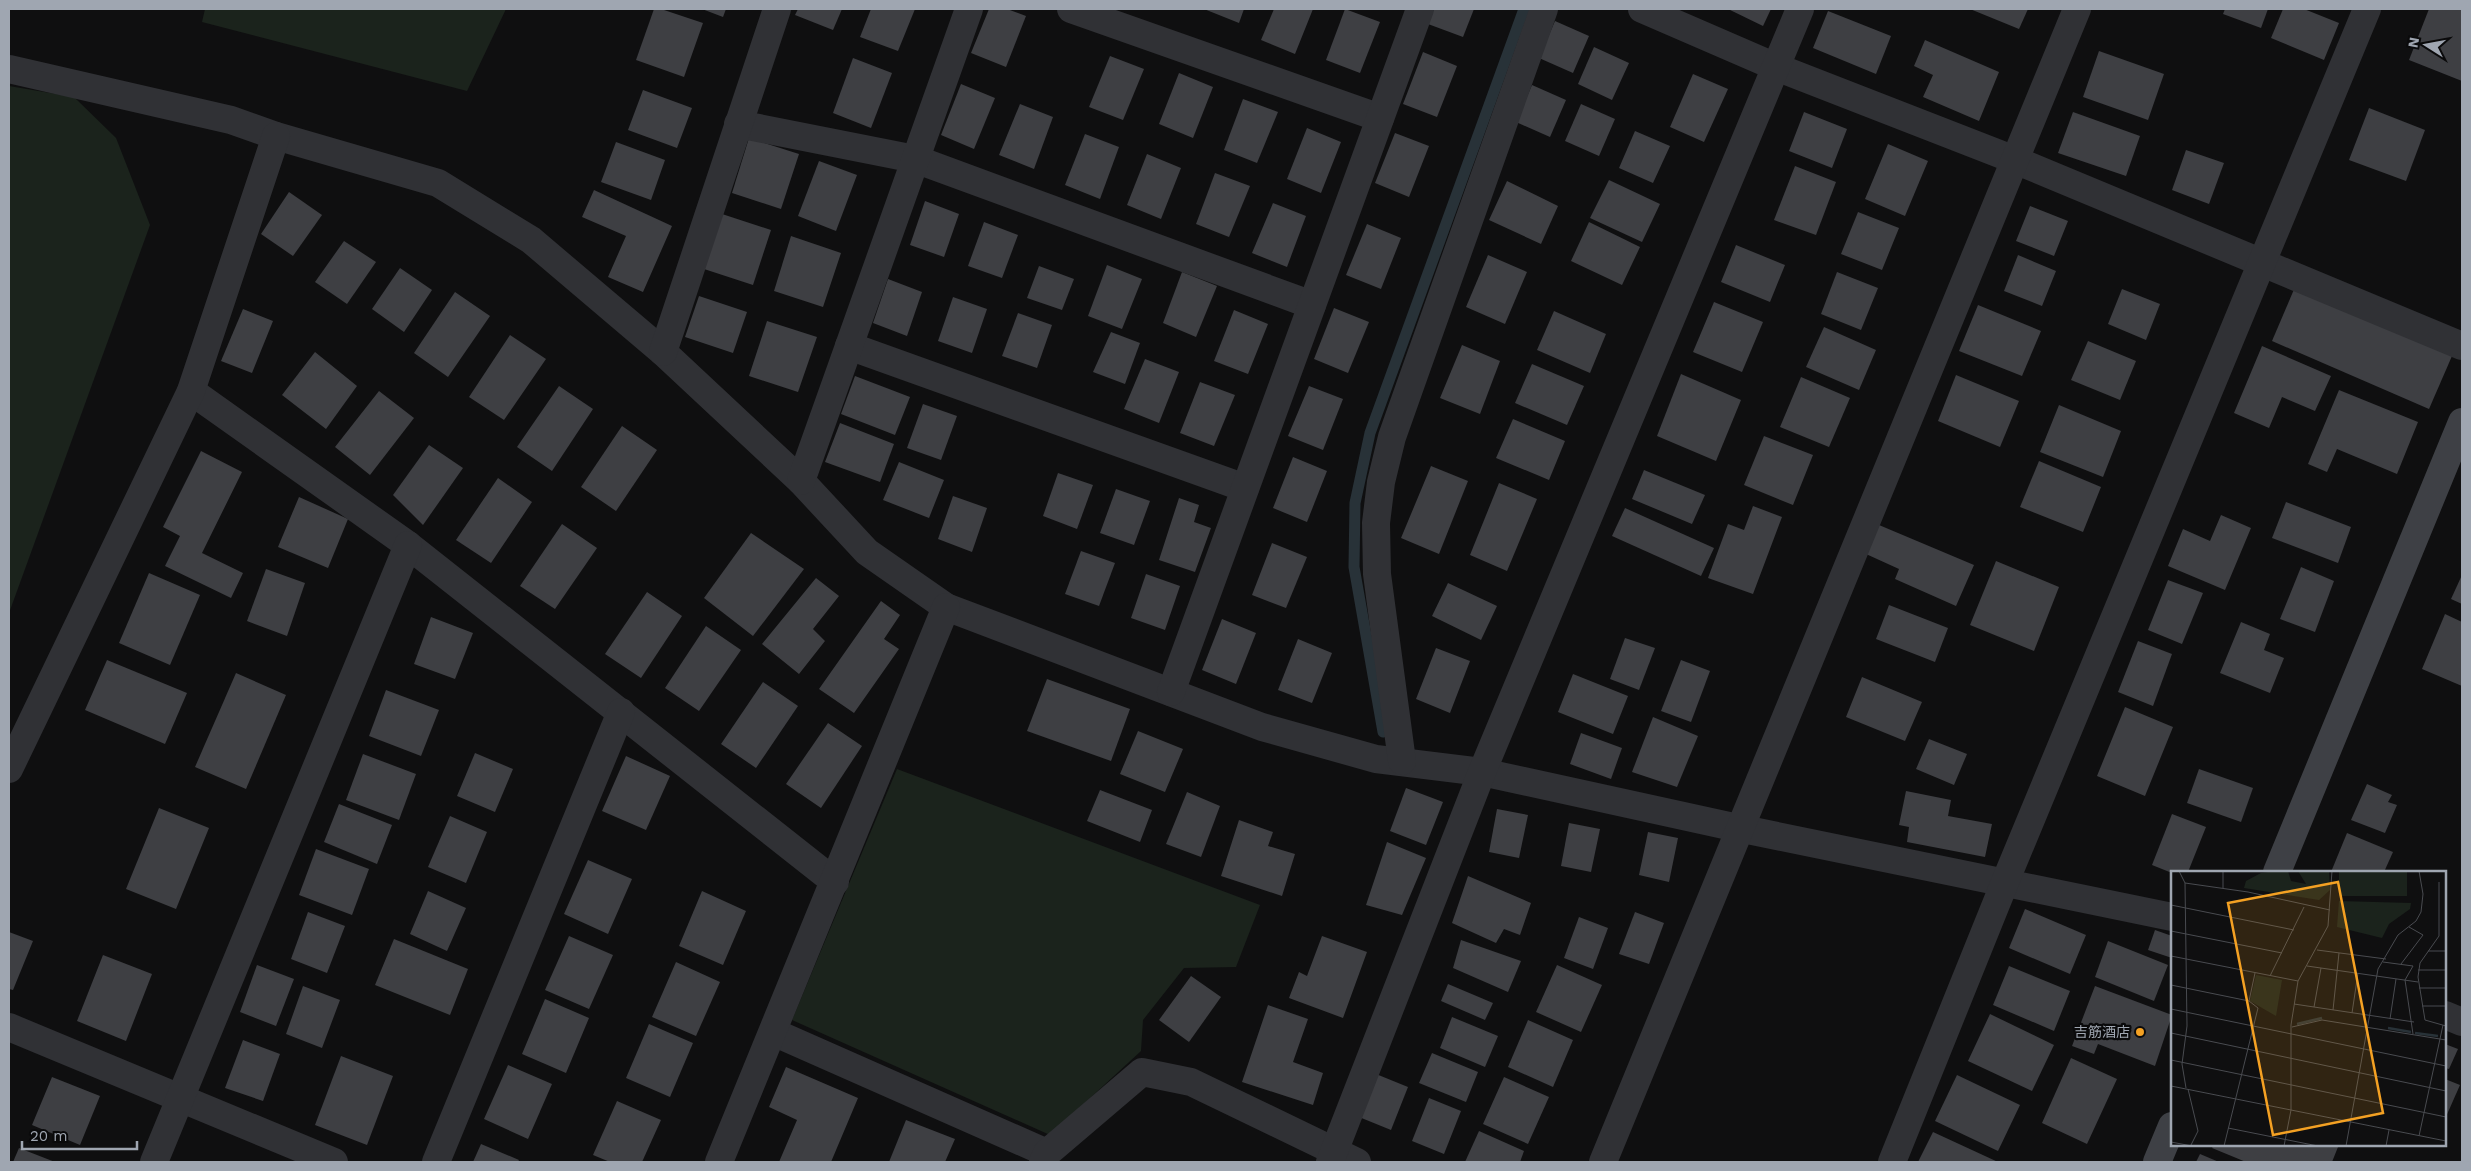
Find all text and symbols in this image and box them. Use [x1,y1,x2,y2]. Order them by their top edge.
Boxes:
north arrow [2401,20,2451,70]
text: N [2404,36,2422,49]
inset map [2171,871,2446,1146]
place label: 吉筋酒店 [2074,1024,2130,1040]
marker: 吉筋酒店 [2134,1026,2146,1038]
scale bar [22,1118,138,1150]
text: 20 m [30,1127,68,1145]

